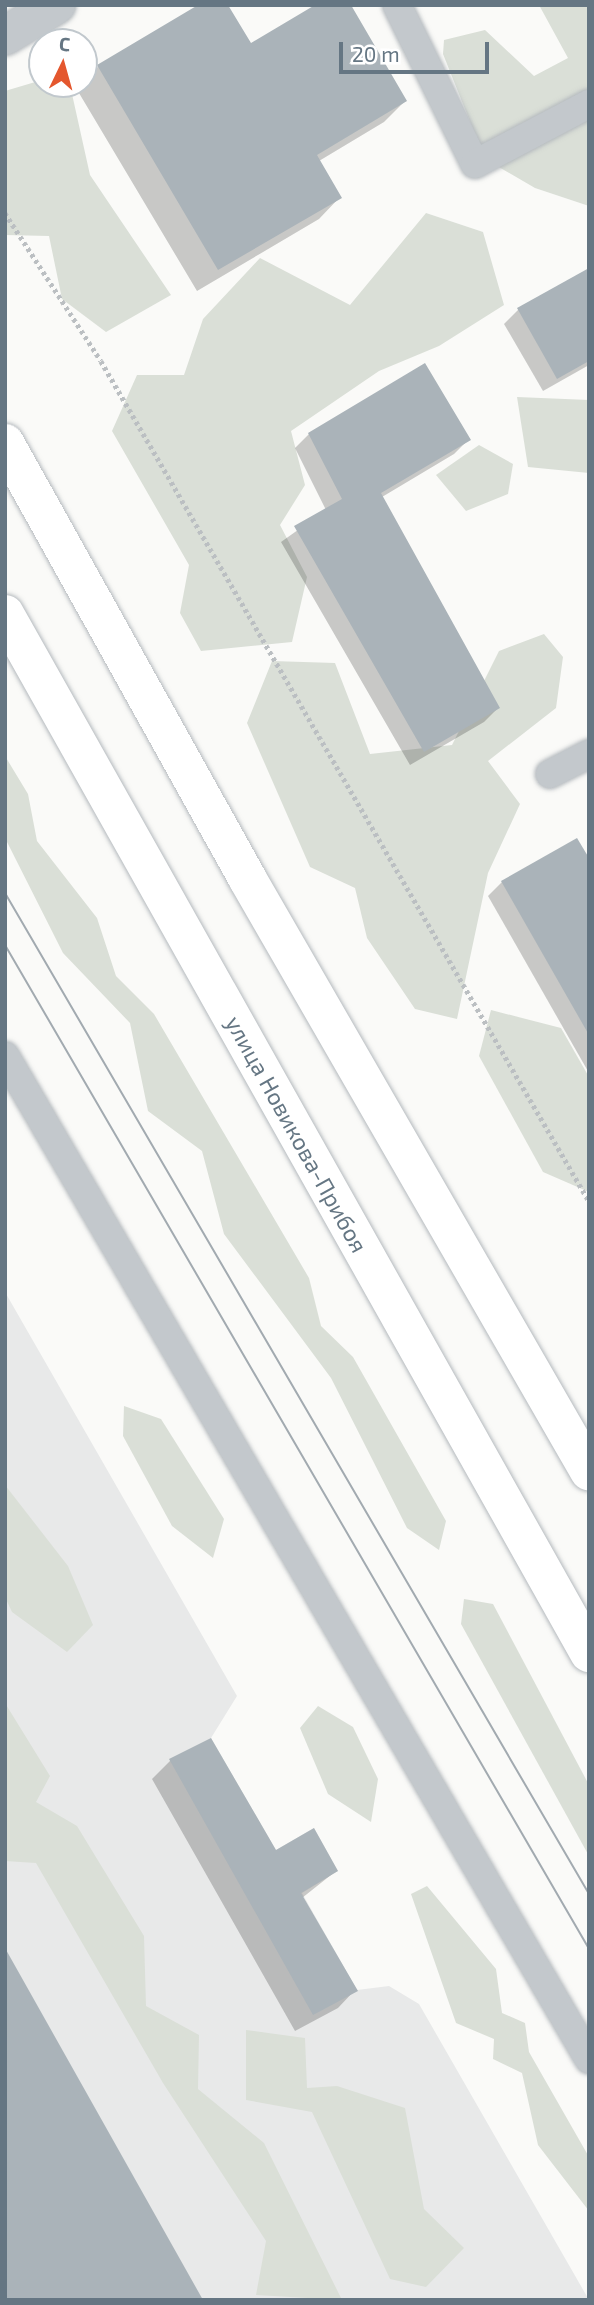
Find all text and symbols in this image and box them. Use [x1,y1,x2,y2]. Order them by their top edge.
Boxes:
north arrow [28,28,98,98]
scale bar [342,28,492,72]
text: С [58,32,71,56]
text: 20 m [352,41,400,66]
street label: улица Новикова-Прибоя [220,1011,374,1257]

